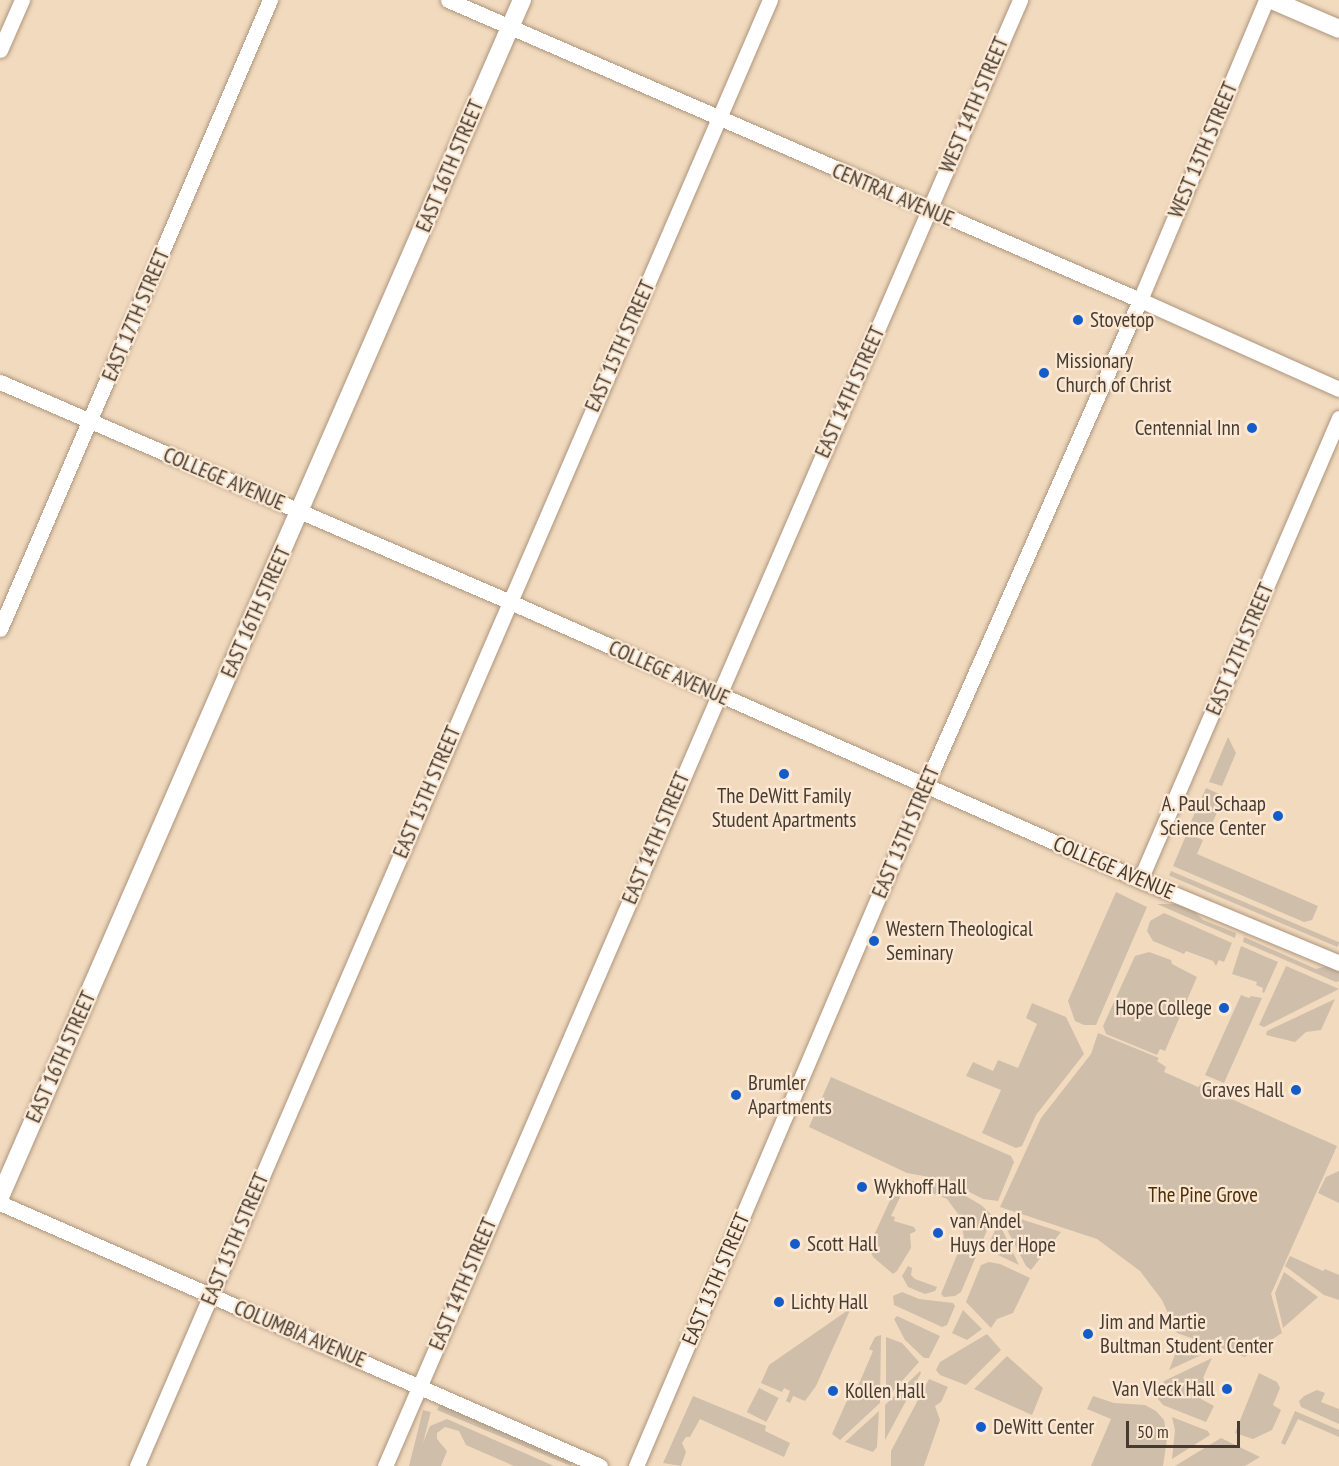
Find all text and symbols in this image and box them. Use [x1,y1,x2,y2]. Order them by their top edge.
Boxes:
street label: WEST 14TH STREET [934,33,1014,177]
street label: WEST 13TH STREET [1163,78,1243,222]
street label: EAST 16TH STREET [411,96,489,236]
street label: CENTRAL AVENUE [828,158,958,232]
street label: EAST 17TH STREET [97,245,175,385]
street label: EAST 15TH STREET [580,276,660,416]
place label: Stovetop [1090,307,1154,333]
marker: Stovetop [1071,313,1085,327]
street label: EAST 14TH STREET [810,322,890,462]
place label: Missionary Church of Christ [1056,348,1172,398]
marker: Missionary Church of Christ [1037,366,1051,380]
place label: Centennial Inn [1135,415,1240,441]
marker: Centennial Inn [1245,421,1259,435]
street label: COLLEGE AVENUE [159,442,289,516]
street label: EAST 16TH STREET [216,542,296,682]
street label: EAST 12TH STREET [1201,579,1279,719]
street label: COLLEGE AVENUE [604,635,734,711]
street label: EAST 15TH STREET [388,722,466,862]
street label: EAST 13TH STREET [867,762,945,902]
marker: The DeWitt Family Student Apartments [777,767,791,781]
street label: EAST 14TH STREET [617,768,695,908]
place label: The DeWitt Family Student Apartments [711,783,857,833]
place label: A. Paul Schaap Science Center [1160,791,1266,841]
marker: A. Paul Schaap Science Center [1271,809,1285,823]
street label: COLLEGE AVENUE [1049,831,1179,905]
place label: Western Theological Seminary [886,916,1033,966]
marker: Western Theological Seminary [867,934,881,948]
street label: EAST 16TH STREET [21,987,101,1127]
place label: Hope College [1115,995,1212,1021]
marker: Hope College [1217,1001,1231,1015]
place label: Brumler Apartments [748,1070,832,1120]
place label: Graves Hall [1202,1077,1284,1103]
marker: Graves Hall [1289,1083,1303,1097]
marker: Brumler Apartments [729,1088,743,1102]
street label: EAST 15TH STREET [196,1169,274,1309]
place label: Wykhoff Hall [874,1174,967,1200]
marker: Wykhoff Hall [855,1180,869,1194]
park label: The Pine Grove [1148,1182,1258,1208]
place label: van Andel Huys der Hope [950,1208,1056,1258]
street label: EAST 13TH STREET [677,1209,755,1349]
street label: EAST 14TH STREET [424,1214,502,1354]
marker: van Andel Huys der Hope [931,1226,945,1240]
place label: Scott Hall [807,1231,878,1257]
marker: Scott Hall [788,1237,802,1251]
place label: Lichty Hall [791,1289,868,1315]
street label: COLUMBIA AVENUE [230,1295,370,1373]
marker: Lichty Hall [772,1295,786,1309]
place label: Jim and Martie Bultman Student Center [1100,1309,1273,1359]
marker: Jim and Martie Bultman Student Center [1081,1327,1095,1341]
place label: Van Vleck Hall [1111,1376,1215,1402]
place label: Kollen Hall [845,1378,925,1404]
marker: Van Vleck Hall [1220,1382,1234,1396]
marker: Kollen Hall [826,1384,840,1398]
scale bar [1129,1409,1243,1447]
place label: DeWitt Center [993,1414,1094,1440]
marker: DeWitt Center [974,1420,988,1434]
text: 50 m [1137,1420,1169,1443]

